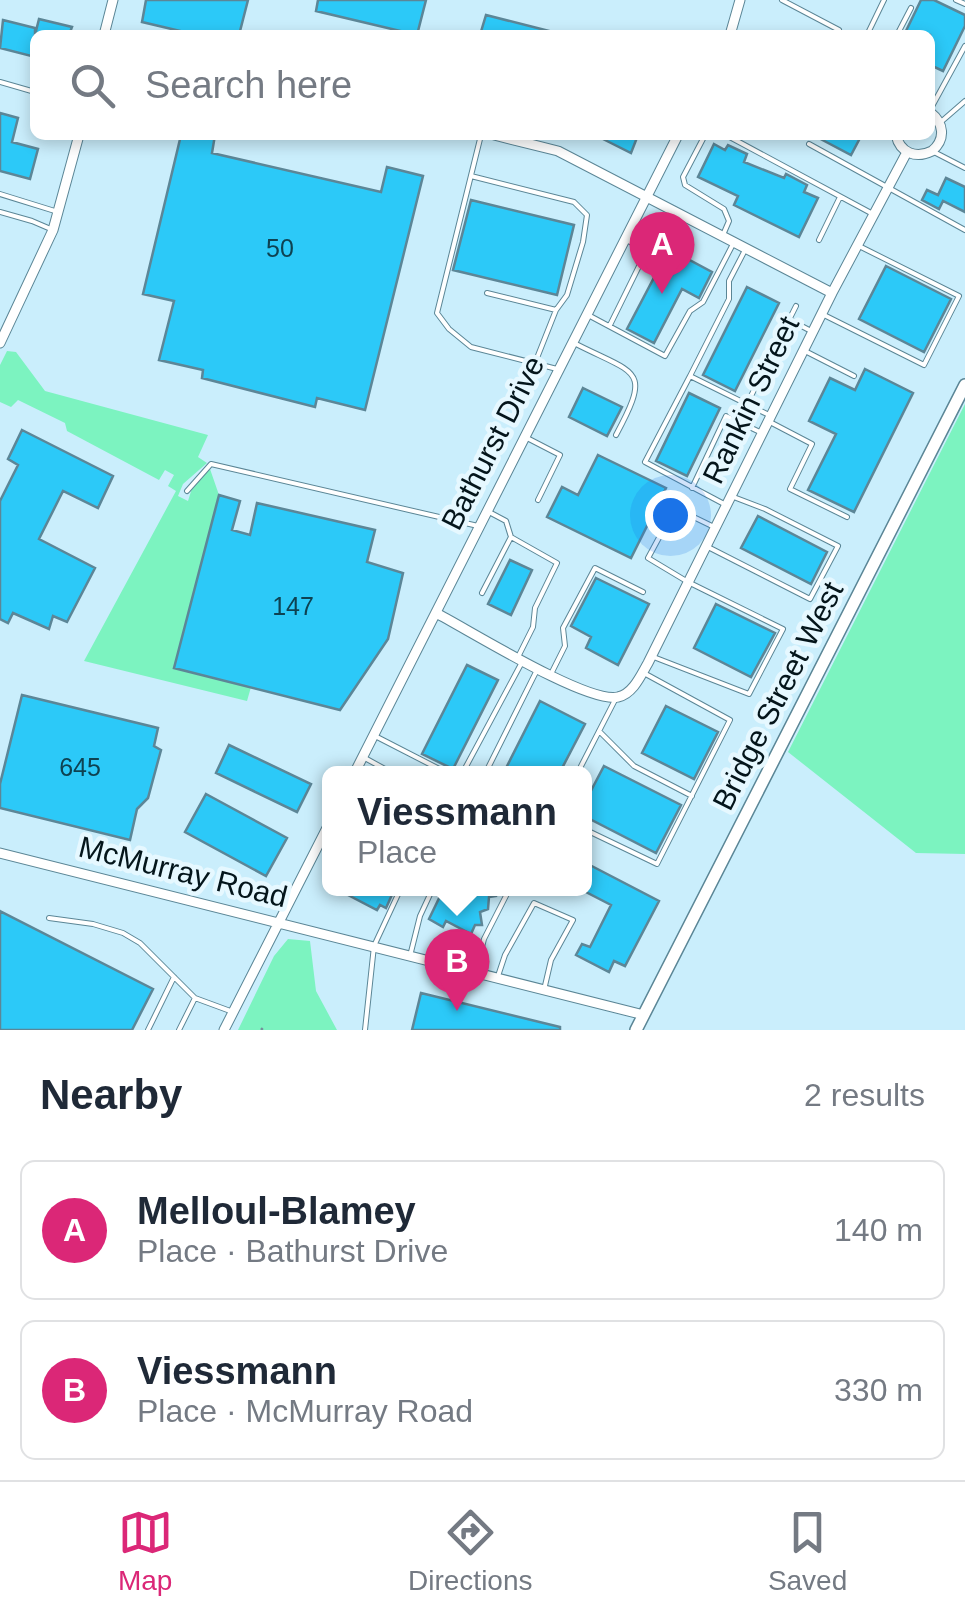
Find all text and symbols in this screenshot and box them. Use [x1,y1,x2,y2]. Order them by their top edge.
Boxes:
search box [30,30,935,140]
icon: search [65,58,120,113]
text: Search here [145,64,352,106]
pin: A [630,212,694,294]
house number: 50 [266,234,294,262]
street label: Rankin Street [696,310,806,489]
street label: Bathurst Drive [435,351,550,535]
your location [645,490,696,541]
street label: Bridge Street West [706,576,850,815]
house number: 147 [272,592,314,620]
house number: 645 [59,753,101,781]
popup [322,766,592,896]
text: Viessmann [357,791,557,833]
street label: McMurray Road [76,830,291,913]
text: Place [357,834,437,870]
pin: B [424,928,490,1011]
text: Nearby [40,1071,182,1118]
text: 2 results [804,1077,925,1113]
text: Melloul-Blamey [137,1190,416,1232]
text: A [63,1212,86,1248]
text: 140 m [834,1212,923,1248]
text: Place · Bathurst Drive [137,1233,448,1269]
text: Viessmann [137,1350,337,1392]
text: B [63,1372,86,1408]
text: 330 m [834,1372,923,1408]
text: Place · McMurray Road [137,1393,473,1429]
tab: Map [118,1505,173,1597]
tab: Directions [408,1505,533,1597]
tab: Saved [768,1505,847,1597]

